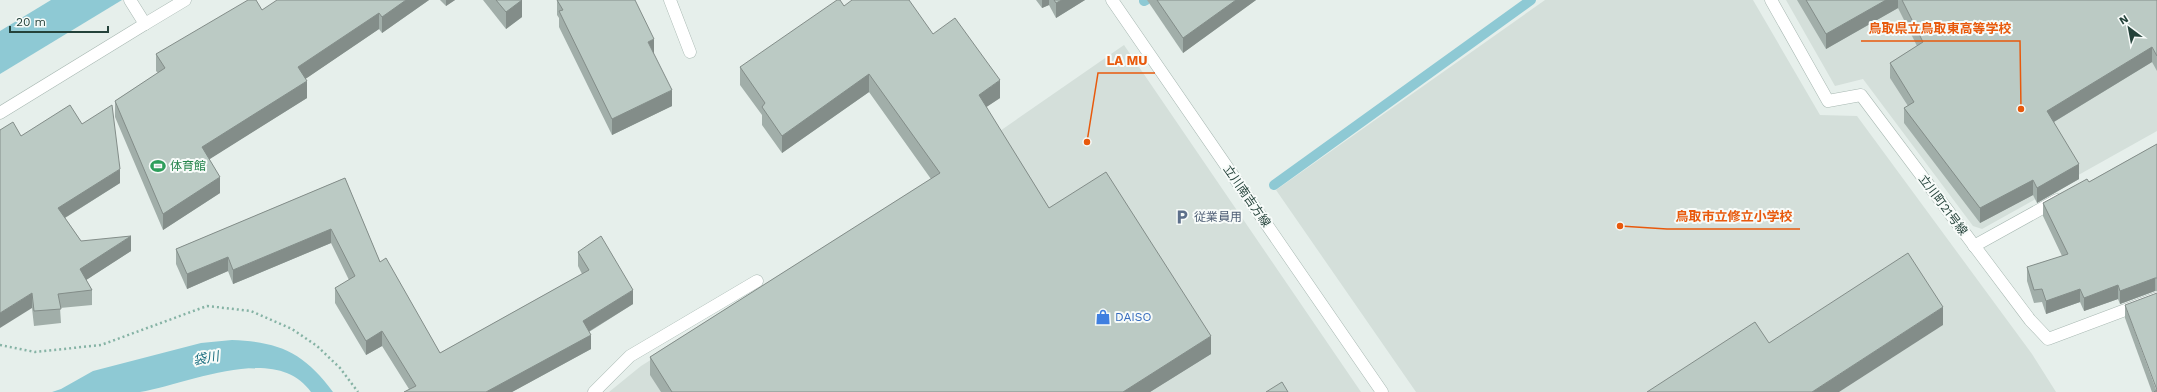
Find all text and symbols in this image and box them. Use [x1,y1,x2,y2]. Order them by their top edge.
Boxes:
scale bar [10,8,108,34]
north arrow [2109,8,2149,48]
text: N [2117,12,2131,28]
text: 20 m [16,15,46,29]
callout: 鳥取県立鳥取東高等学校 [1861,16,2020,41]
text: 鳥取県立鳥取東高等学校 [1868,21,2012,36]
callout: LA MU [1098,48,1155,73]
text: LA MU [1106,53,1148,68]
sports icon: 体育館 [149,157,167,175]
place label: 体育館 [170,159,206,173]
street label: 立川南吉方線 [1221,162,1273,230]
street label: 立川町21号線 [1916,172,1970,238]
callout: 鳥取市立修立小学校 [1667,204,1800,229]
parking icon: 従業員用 [1173,208,1191,226]
text: 鳥取市立修立小学校 [1675,209,1793,224]
place label: 従業員用 [1194,210,1242,224]
shop icon: DAISO [1094,308,1112,326]
place label: DAISO [1115,310,1152,324]
water label: 袋川 [192,348,222,368]

